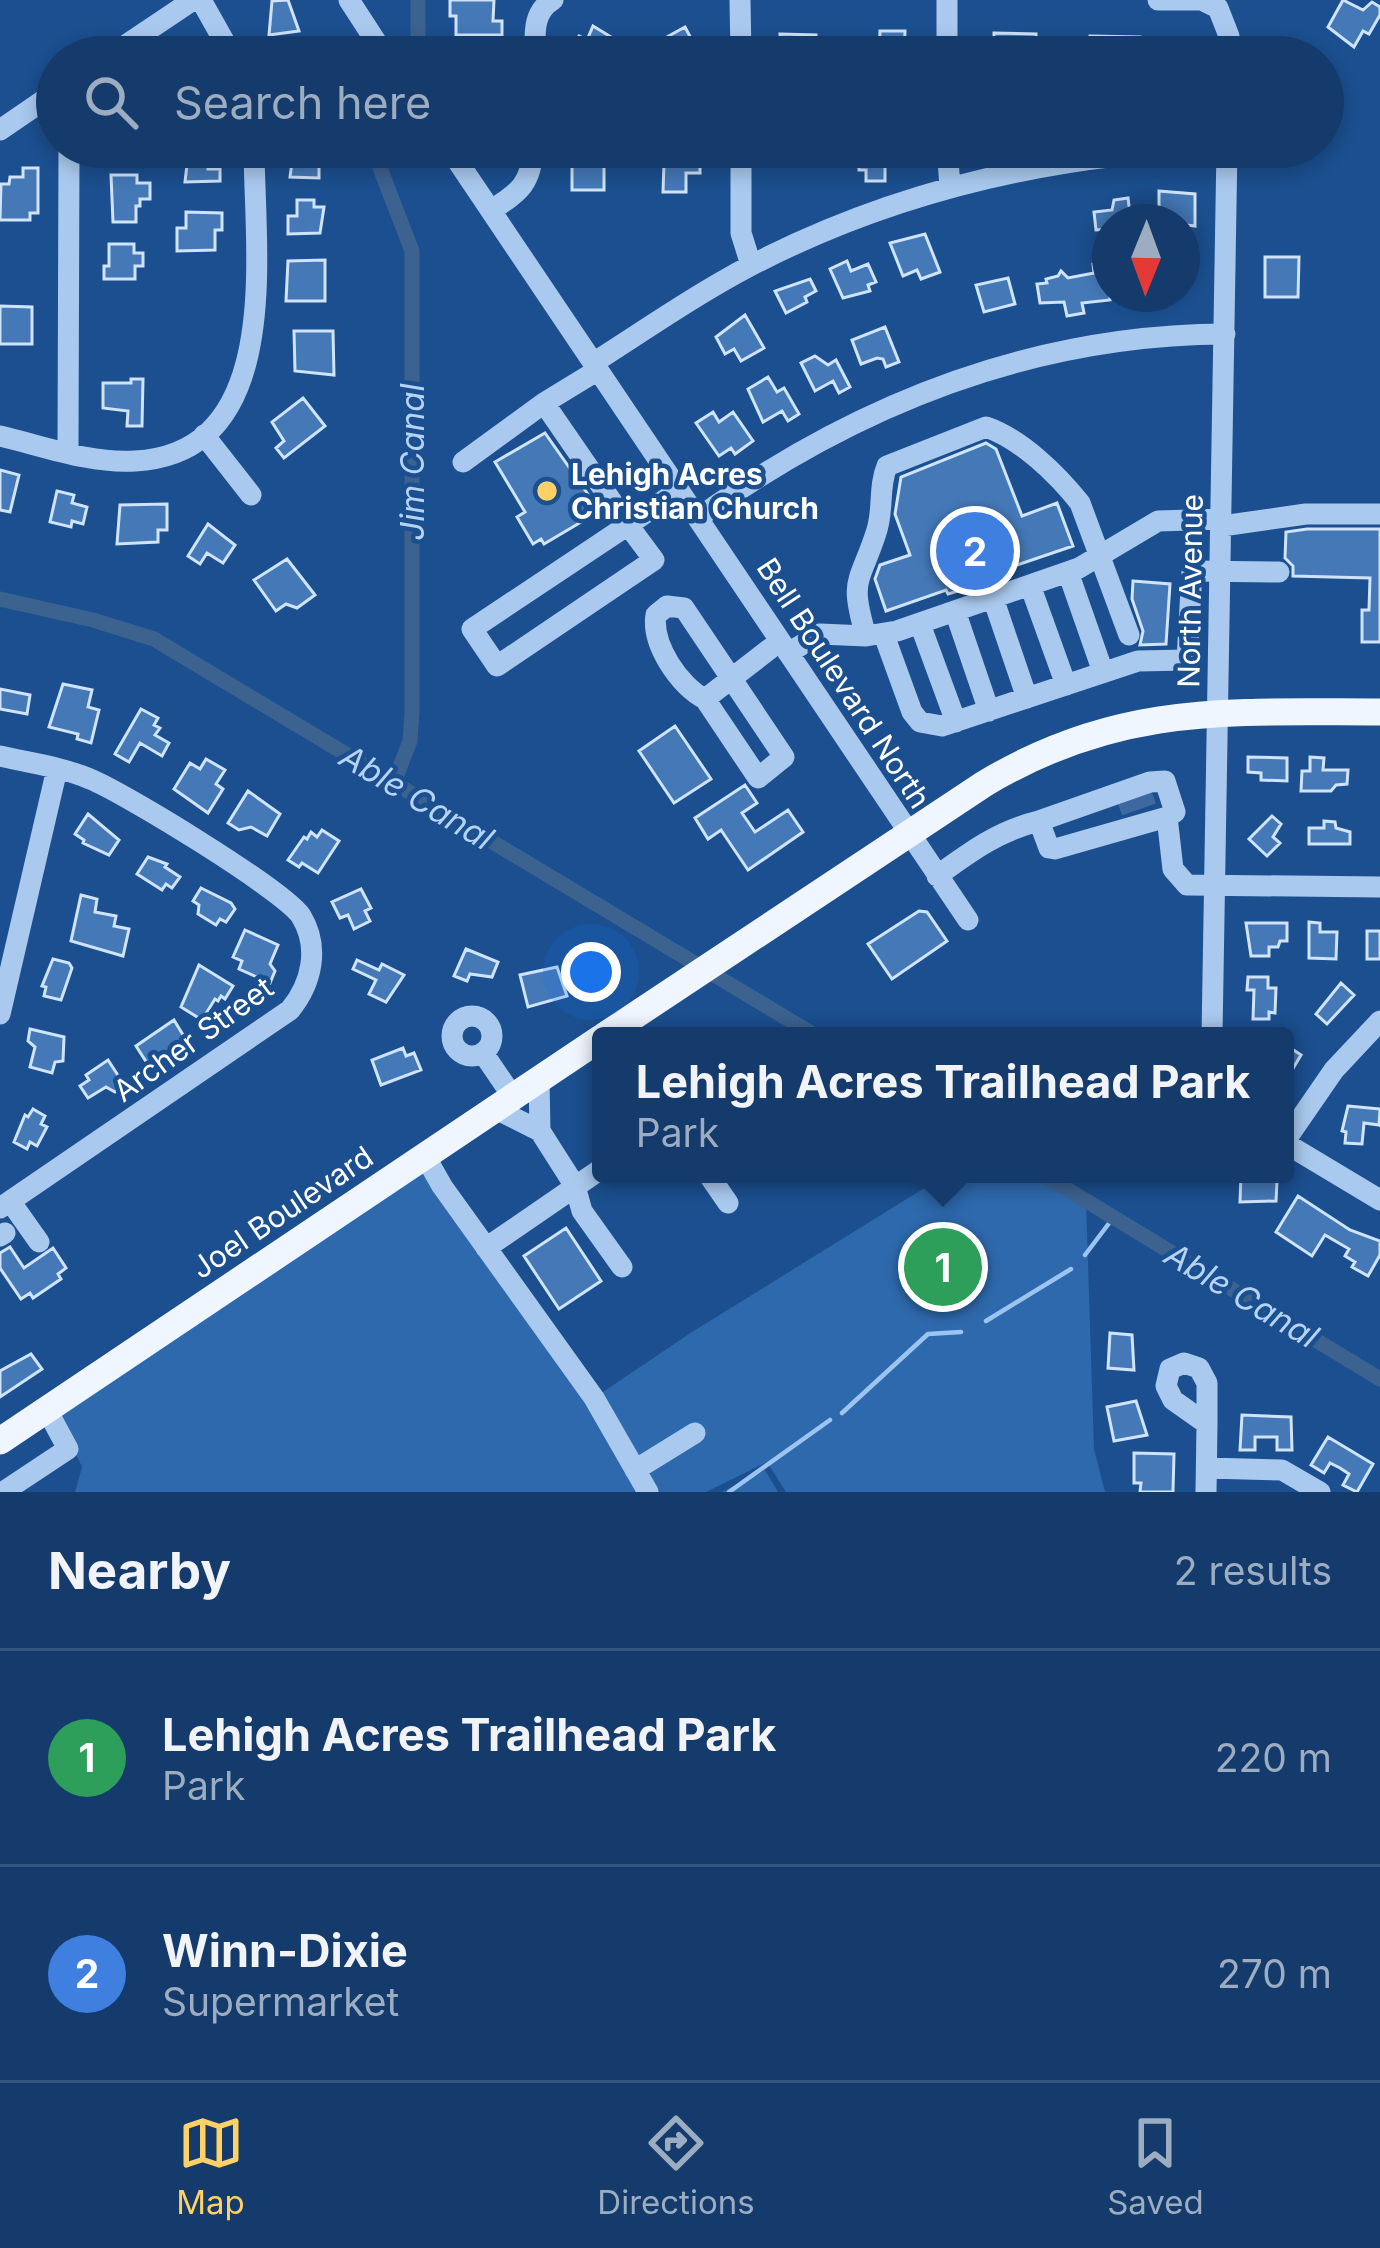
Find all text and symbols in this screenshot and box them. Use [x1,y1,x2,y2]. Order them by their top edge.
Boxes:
search box [36,36,1344,168]
icon: search [78,69,144,135]
text: Search here [174,75,431,130]
north arrow [1092,204,1200,312]
water label: Jim Canal [392,383,432,541]
place label: Lehigh Acres Christian Church [571,456,819,526]
marker: Lehigh Acres Christian Church [534,478,560,504]
street label: North Avenue [1170,494,1210,688]
pin: 2 [936,506,1014,596]
street label: Bell Boulevard North [750,551,938,815]
water label: Able Canal [332,735,501,858]
your location [561,942,621,1002]
street label: Archer Street [106,969,280,1109]
popup [592,1027,1294,1183]
text: Lehigh Acres Trailhead Park [636,1054,1250,1109]
text: Park [636,1109,719,1156]
street label: Joel Boulevard [185,1138,379,1286]
pin: 1 [904,1222,982,1312]
water label: Able Canal [1157,1233,1326,1356]
text: Nearby [48,1540,231,1601]
text: 2 results [1174,1547,1332,1594]
text: Lehigh Acres Trailhead Park [162,1707,776,1762]
text: 1 [79,1734,95,1781]
text: 220 m [1215,1734,1332,1781]
text: Park [162,1762,246,1809]
text: Winn-Dixie [162,1923,408,1978]
text: 2 [75,1950,99,1997]
text: 270 m [1217,1950,1332,1997]
text: Supermarket [162,1978,399,2025]
tab: Map [176,2110,245,2222]
tab: Directions [597,2110,755,2222]
tab: Saved [1107,2110,1204,2222]

